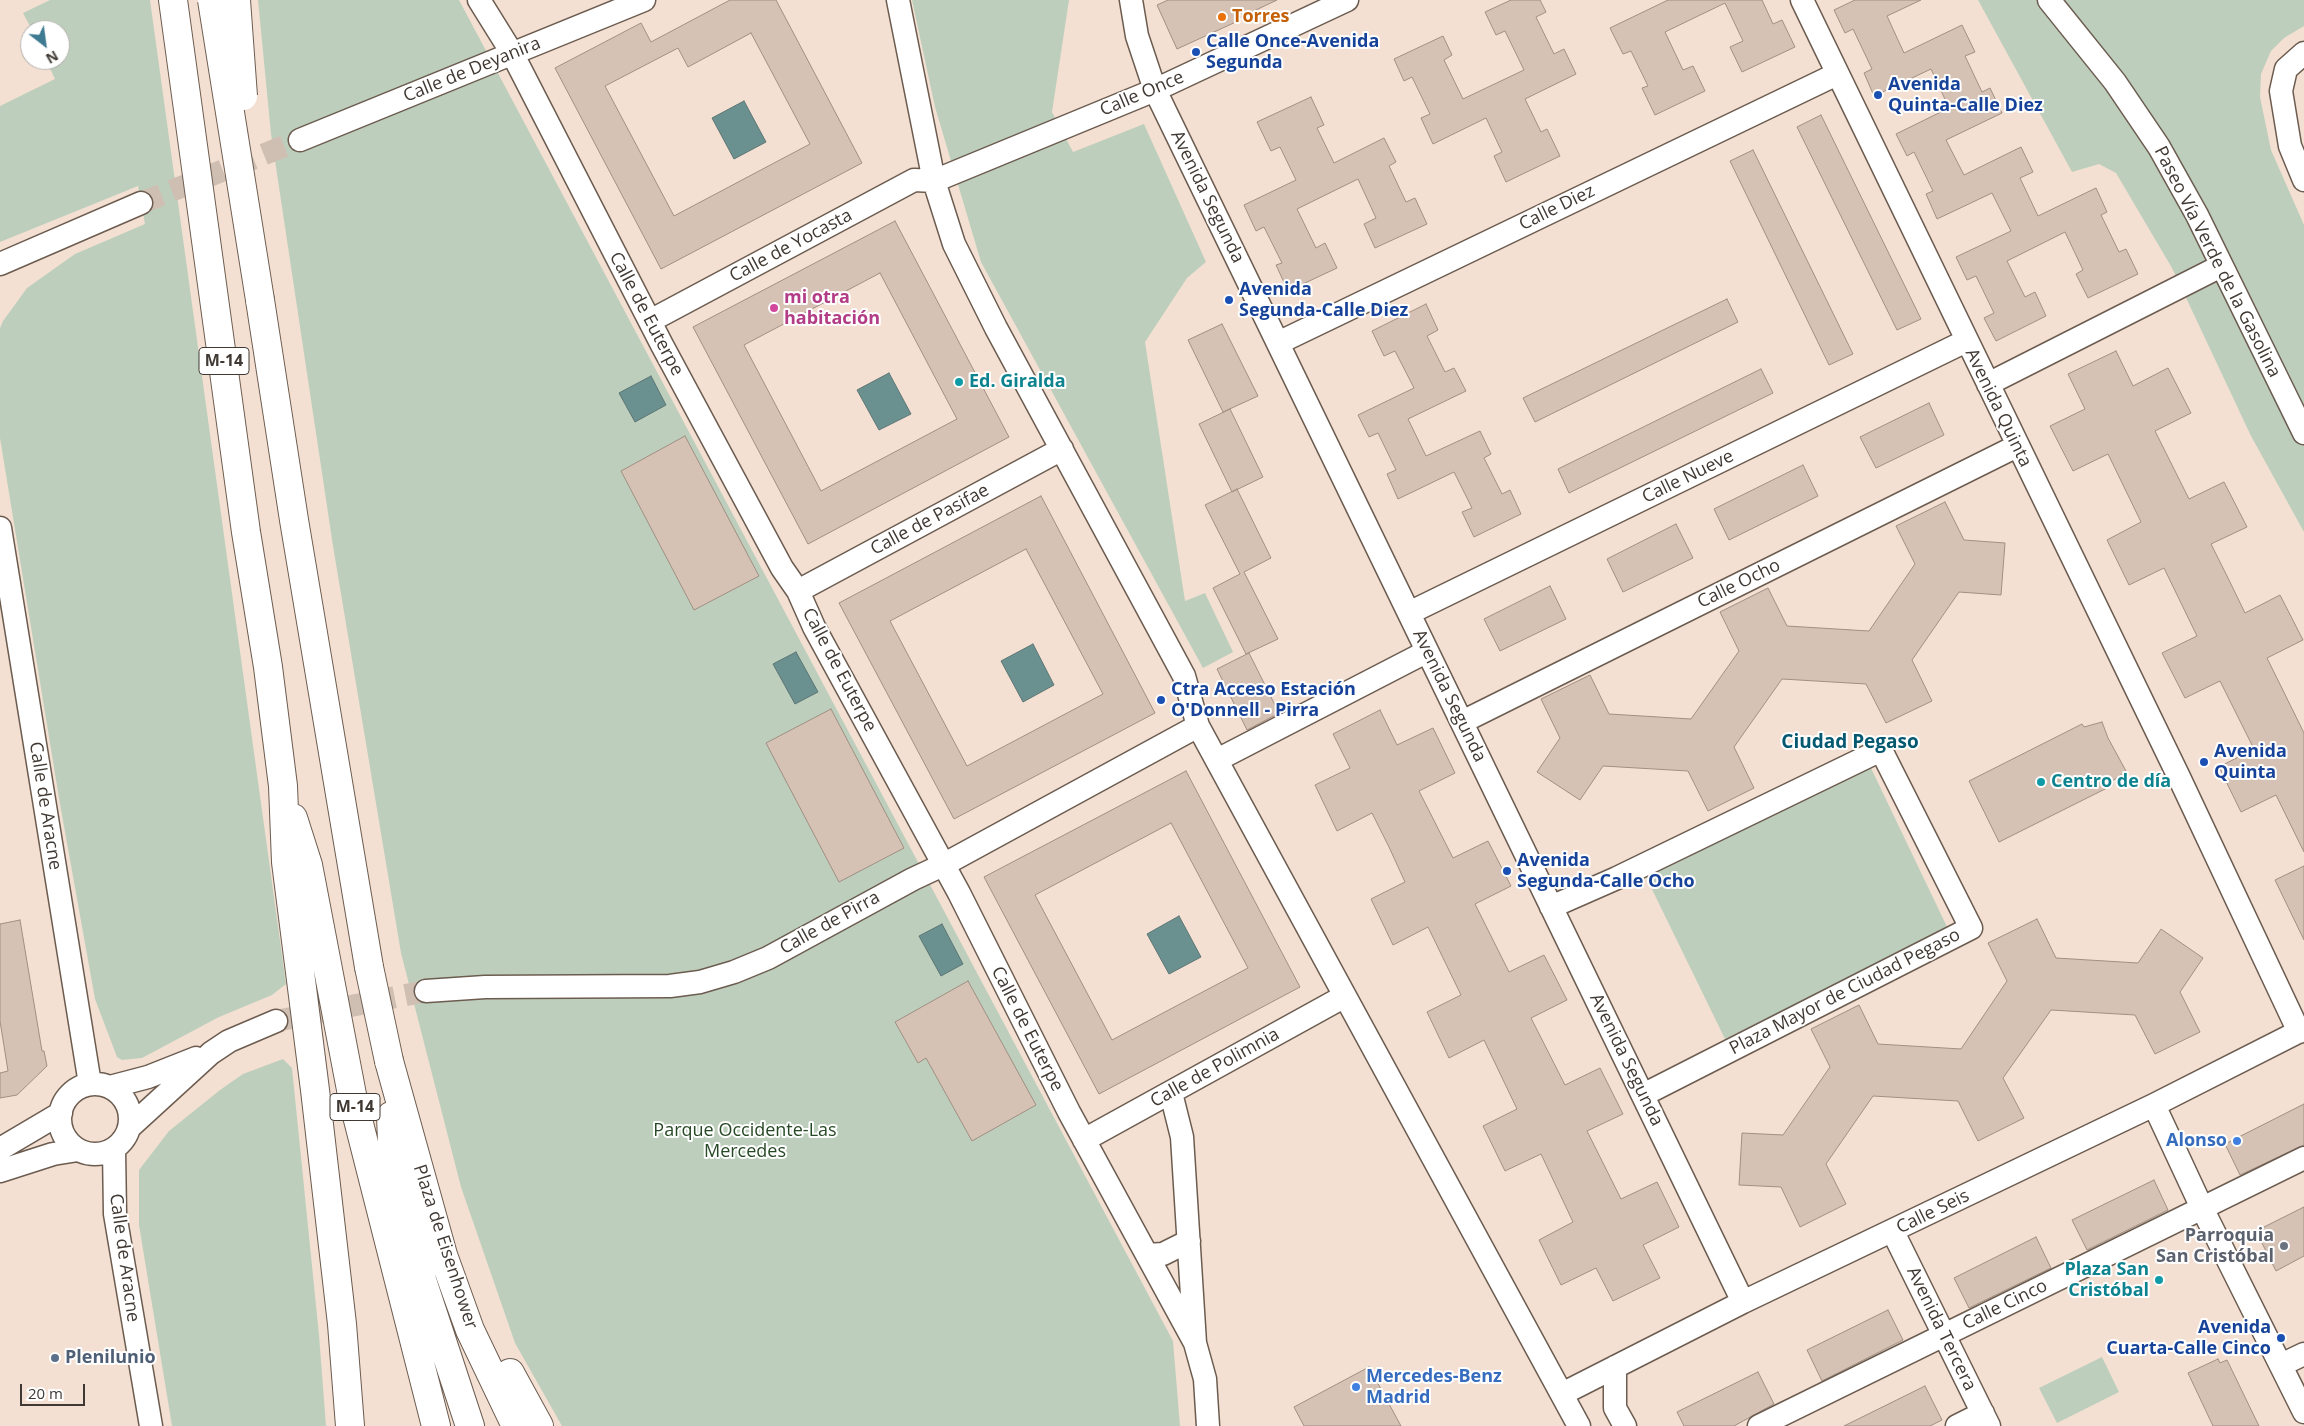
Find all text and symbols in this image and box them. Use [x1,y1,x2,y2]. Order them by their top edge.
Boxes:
place label: Torres [1232,6,1289,28]
marker: Torres [1216,11,1228,23]
north arrow [20,20,70,70]
place label: Calle Once-Avenida Segunda [1206,31,1379,74]
street label: Calle de Deyanira [400,33,544,107]
text: N [43,46,62,69]
marker: Calle Once-Avenida Segunda [1190,46,1202,58]
street label: Calle Once [1097,67,1187,121]
place label: Avenida Quinta-Calle Diez [1888,74,2043,116]
marker: Avenida Quinta-Calle Diez [1872,89,1884,101]
street label: Avenida Segunda [1166,127,1248,267]
street label: Paseo Vía Verde de la Gasolina [2149,143,2285,381]
street label: Calle Diez [1516,180,1598,236]
street label: Calle de Yocasta [726,205,856,287]
street label: Calle de Euterpe [604,248,688,380]
place label: Avenida Segunda-Calle Diez [1239,279,1408,322]
place label: mi otra habitación [784,287,880,330]
marker: Avenida Segunda-Calle Diez [1223,294,1235,306]
marker: mi otra habitación [768,302,780,314]
street label: Avenida Quinta [1960,345,2036,471]
road number: M-14 [199,348,249,374]
place label: Ed. Giralda [969,371,1066,393]
marker: Ed. Giralda [953,376,965,388]
street label: Calle Nueve [1639,446,1737,508]
street label: Calle de Pasifae [867,480,993,560]
street label: Calle Ocho [1694,555,1784,613]
street label: Calle de Euterpe [797,604,881,736]
street label: Avenida Segunda [1408,626,1490,766]
place label: Ctra Acceso Estación O'Donnell - Pirra [1171,679,1356,722]
marker: Ctra Acceso Estación O'Donnell - Pirra [1155,694,1167,706]
district label: Ciudad Pegaso [1781,732,1919,754]
street label: Calle de Aracne [24,740,66,872]
place label: Avenida Quinta [2214,741,2287,784]
marker: Avenida Quinta [2198,756,2210,768]
place label: Centro de día [2051,771,2171,793]
marker: Centro de día [2035,776,2047,788]
place label: Avenida Segunda-Calle Ocho [1517,850,1695,892]
marker: Avenida Segunda-Calle Ocho [1501,865,1513,877]
street label: Calle de Pirra [776,887,884,959]
street label: Plaza Mayor de Ciudad Pegaso [1726,924,1964,1060]
street label: Calle de Euterpe [986,963,1068,1095]
street label: Avenida Segunda [1585,990,1667,1130]
street label: Calle de Polimnia [1147,1024,1283,1112]
road number: M-14 [330,1094,380,1120]
park label: Parque Occidente-Las Mercedes [653,1120,837,1162]
place label: Alonso [2166,1130,2227,1152]
marker: Alonso [2231,1135,2243,1147]
street label: Plaza de Eisenhower [408,1162,482,1332]
street label: Calle Seis [1893,1185,1973,1239]
street label: Calle de Aracne [104,1192,144,1324]
place label: Parroquia San Cristóbal [2156,1225,2274,1268]
marker: Parroquia San Cristóbal [2278,1240,2290,1252]
place label: Plaza San Cristóbal [2064,1259,2149,1302]
street label: Avenida Tercera [1902,1263,1980,1395]
marker: Plaza San Cristóbal [2153,1274,2165,1286]
street label: Calle Cinco [1959,1275,2051,1335]
place label: Avenida Cuarta-Calle Cinco [2106,1317,2271,1360]
marker: Avenida Cuarta-Calle Cinco [2275,1332,2287,1344]
place label: Plenilunio [65,1347,156,1369]
marker: Plenilunio [49,1352,61,1364]
place label: Mercedes-Benz Madrid [1366,1366,1502,1408]
scale bar [22,1374,88,1406]
marker: Mercedes-Benz Madrid [1350,1381,1362,1393]
text: 20 m [28,1383,63,1403]

